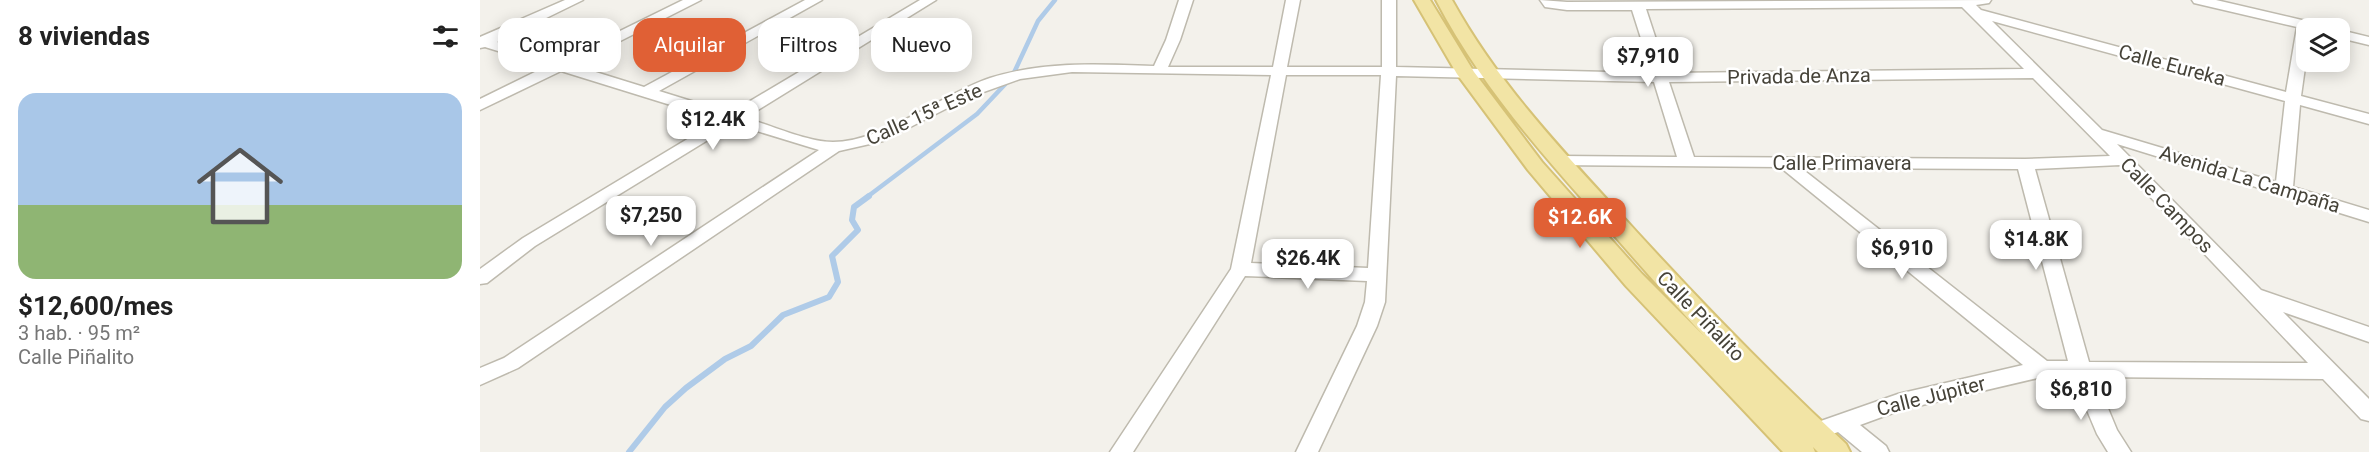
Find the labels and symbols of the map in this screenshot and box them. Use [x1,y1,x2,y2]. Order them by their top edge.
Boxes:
pin: $7,910 [1599,37,1697,88]
street label: Calle Eureka [2116,39,2228,91]
street label: Privada de Anza [1727,63,1871,89]
street label: Calle 15ª Este [862,78,986,150]
pin: $12.4K [664,100,762,151]
street label: Avenida La Campaña [2157,140,2343,218]
street label: Calle Primavera [1772,151,1912,175]
street label: Calle Campos [2115,152,2219,258]
pin: $7,250 [602,196,700,247]
pin: $12.6K [1531,198,1629,249]
pin: $14.8K [1987,220,2085,271]
pin: $6,910 [1853,229,1951,280]
pin: $26.4K [1259,239,1357,290]
street label: Calle Piñalito [1652,266,1750,366]
pin: $6,810 [2032,370,2130,421]
street label: Calle Júpiter [1874,371,1988,421]

